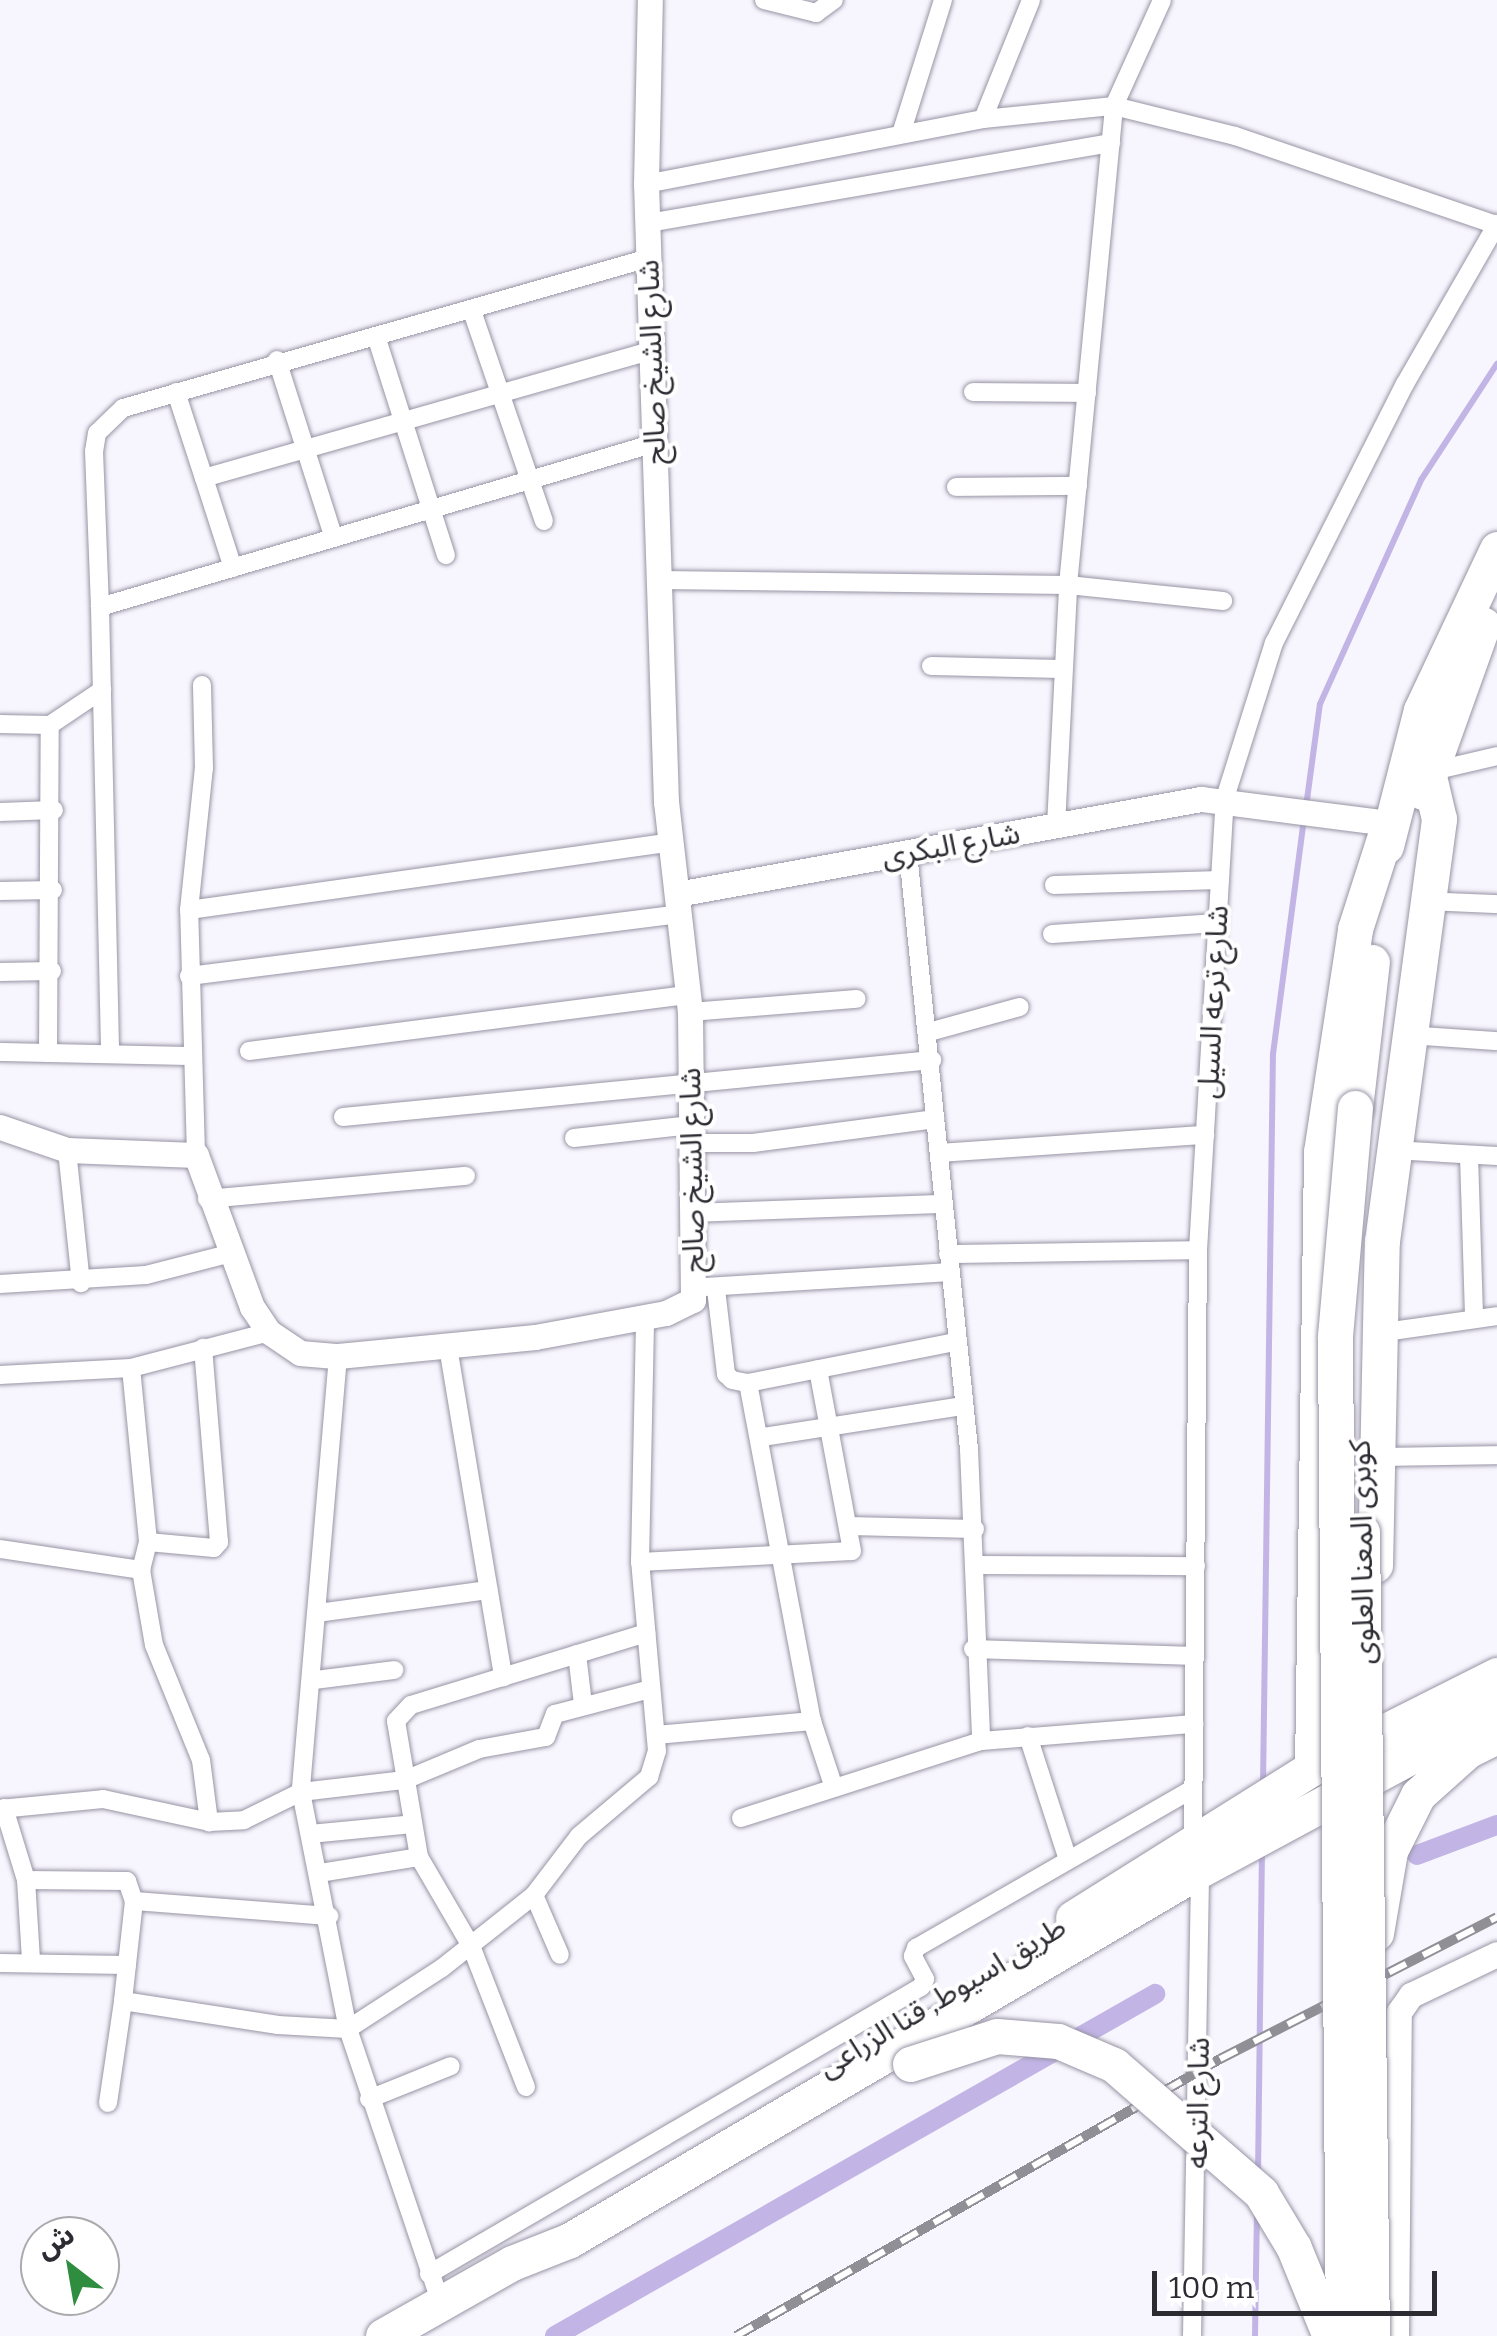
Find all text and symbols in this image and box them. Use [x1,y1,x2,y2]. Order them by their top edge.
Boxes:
street label: شارع الشيخ صالح [630,259,674,465]
street label: شارع البكرى [879,815,1023,875]
street label: شارع ترعه السيل [1190,904,1236,1100]
street label: شارع الشيخ صالح [672,1067,712,1273]
street label: كوبرى المعنا العلوى [1342,1439,1382,1665]
street label: طريق اسيوط, قنا الزراعى [812,1909,1072,2085]
street label: شارع الترعه [1179,2037,1217,2169]
north arrow [20,2216,120,2316]
text: ش [30,2218,80,2266]
scale bar [1157,2251,1442,2313]
text: 100 m [1169,2270,1254,2306]

